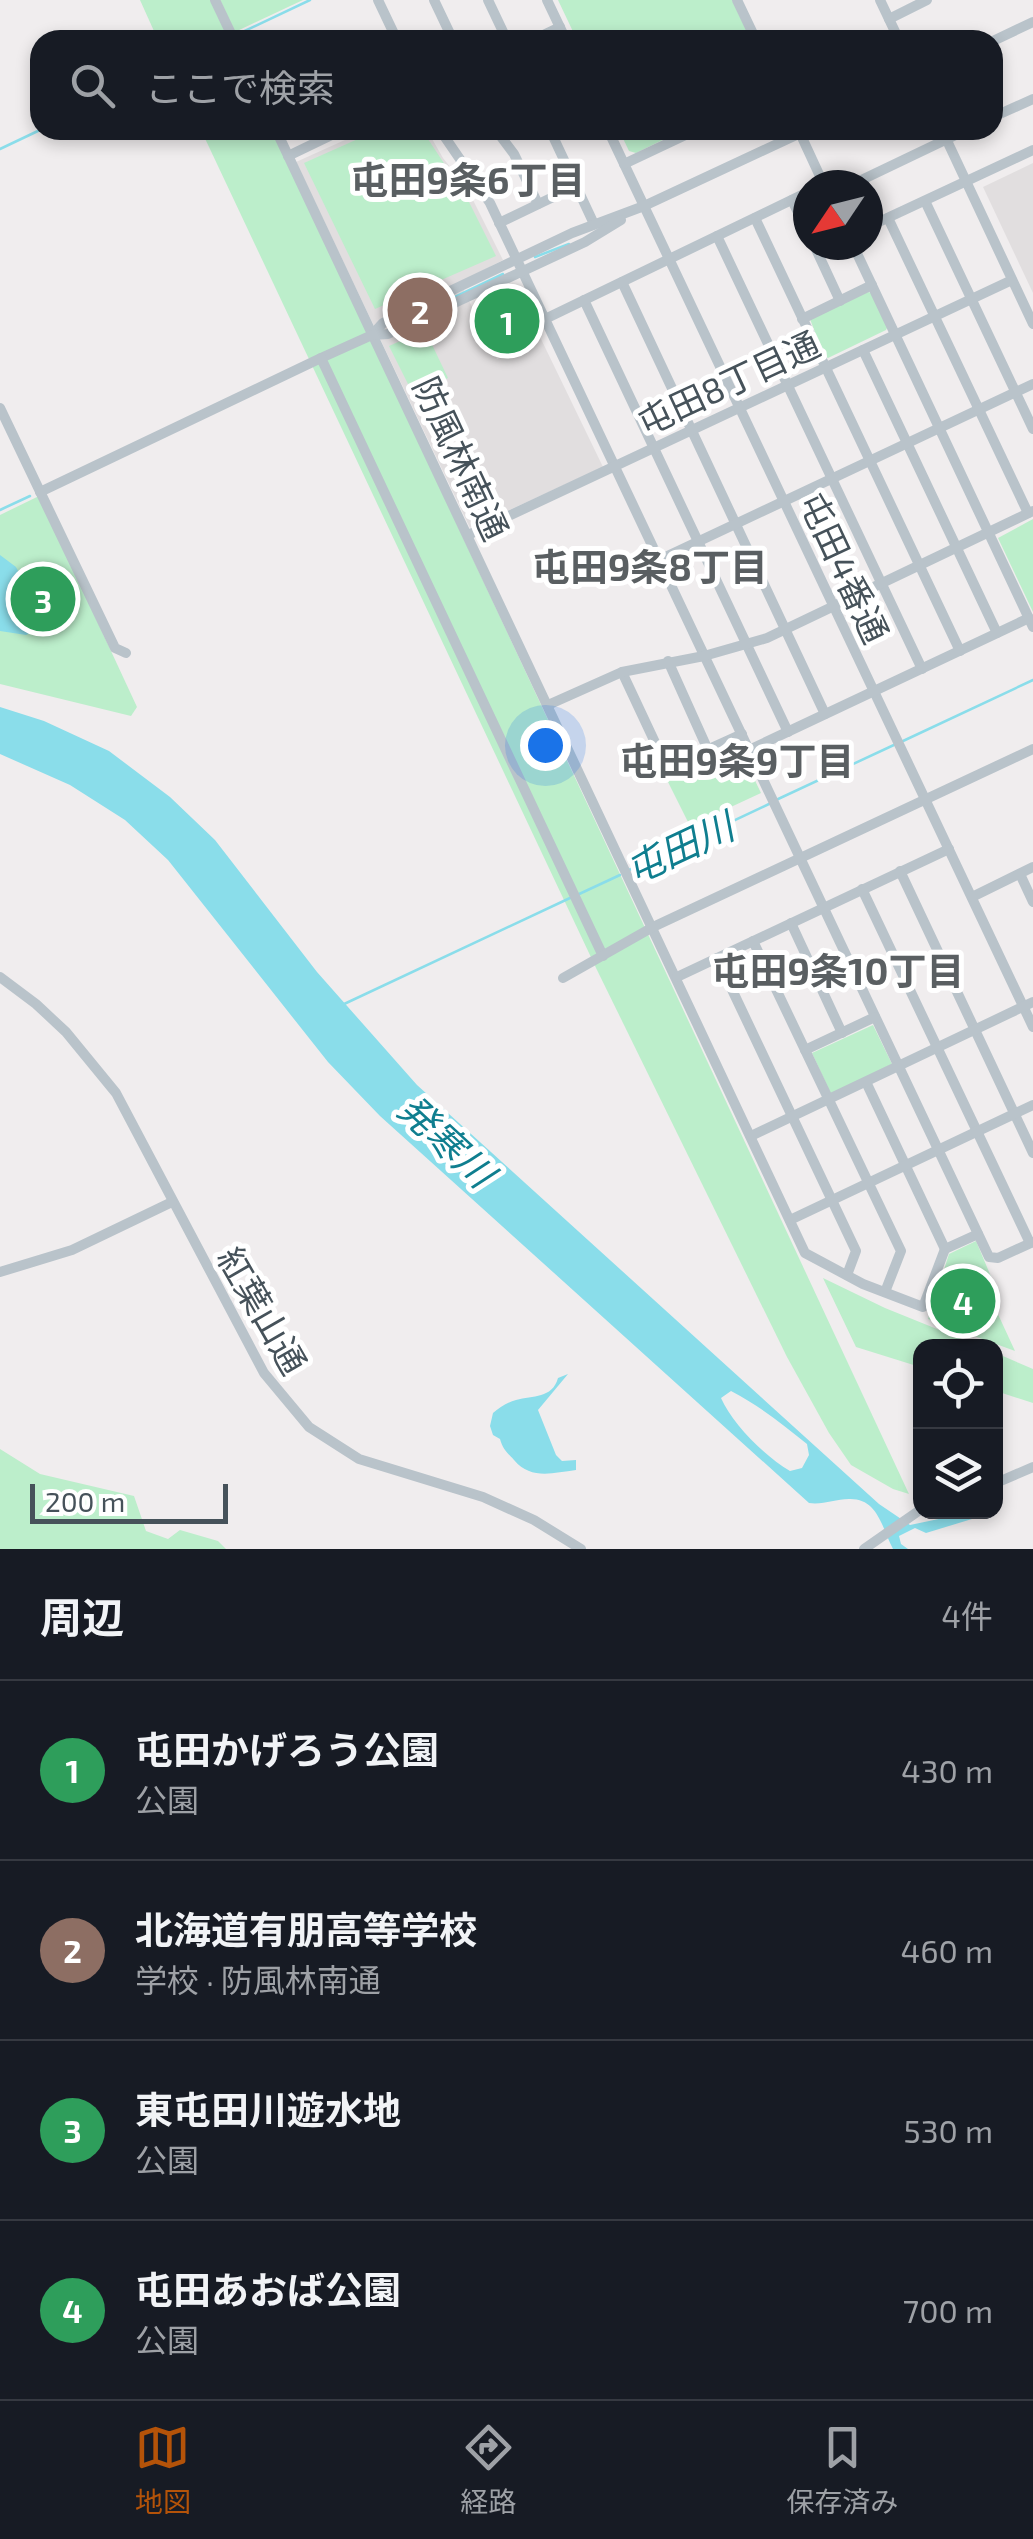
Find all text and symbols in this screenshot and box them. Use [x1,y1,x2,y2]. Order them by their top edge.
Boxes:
search box [30,30,1003,140]
icon: search [65,58,120,113]
text: ここで検索 [145,64,335,110]
district label: 屯田9条6丁目 [351,156,585,202]
north arrow [793,170,883,260]
pin: 2 [388,272,452,348]
pin: 1 [474,284,540,358]
street label: 屯田8丁目通 [630,321,826,443]
street label: 防風林南通 [406,370,518,546]
street label: 屯田4番通 [792,485,898,649]
district label: 屯田9条8丁目 [532,543,768,589]
pin: 3 [10,562,76,636]
your location [520,720,571,771]
district label: 屯田9条9丁目 [620,737,854,783]
water label: 屯田川 [618,800,744,892]
district label: 屯田9条10丁目 [712,947,964,993]
water label: 発寒川 [390,1084,507,1198]
street label: 紅葉山通 [210,1239,316,1381]
pin: 4 [930,1264,996,1338]
map controls [913,1339,1003,1519]
button: locate [913,1339,1003,1429]
button: layers [913,1429,1003,1519]
scale bar [30,1479,228,1524]
text: 200 m [45,1484,125,1518]
text: 周辺 [40,1591,124,1641]
text: 4件 [941,1596,993,1634]
text: 屯田かげろう公園 [135,1726,439,1772]
text: 1 [66,1751,79,1789]
text: 430 m [901,1751,993,1789]
text: 公園 [135,1780,199,1818]
text: 北海道有朋高等学校 [135,1906,477,1952]
text: 2 [63,1931,82,1969]
text: 460 m [901,1931,993,1969]
text: 学校 · 防風林南通 [135,1960,381,1998]
text: 東屯田川遊水地 [135,2086,401,2132]
text: 3 [63,2111,82,2149]
text: 530 m [904,2111,993,2149]
text: 公園 [135,2140,199,2178]
text: 屯田あおば公園 [135,2266,401,2312]
text: 4 [62,2291,83,2329]
text: 700 m [903,2291,993,2329]
text: 公園 [135,2320,199,2358]
tab: 地図 [135,2420,191,2520]
tab: 経路 [460,2420,516,2520]
tab: 保存済み [786,2420,898,2520]

